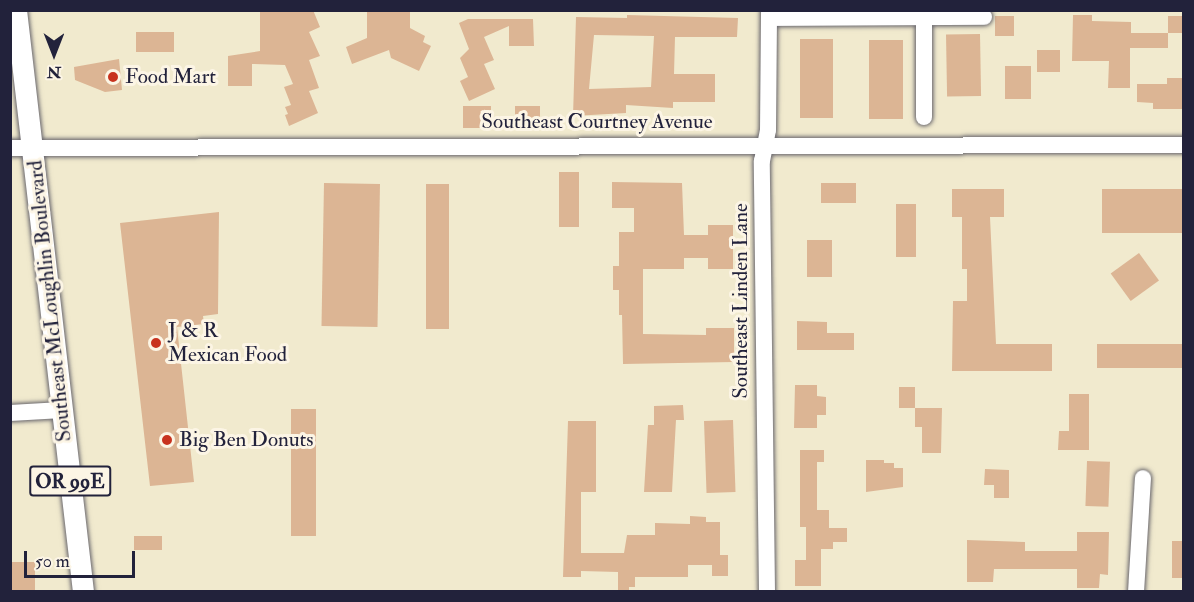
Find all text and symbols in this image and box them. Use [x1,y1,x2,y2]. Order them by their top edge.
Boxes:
north arrow [24,24,84,84]
text: N [47,62,61,82]
place label: Food Mart [125,64,216,90]
marker: Food Mart [106,70,120,84]
street label: Southeast Courtney Avenue [481,109,713,135]
street label: Southeast McLoughlin Boulevard [23,159,77,443]
street label: Southeast Linden Lane [728,203,754,399]
place label: J & R Mexican Food [168,318,287,368]
marker: J & R Mexican Food [149,336,163,350]
place label: Big Ben Donuts [179,427,313,453]
marker: Big Ben Donuts [160,433,174,447]
road number: OR 99E [28,464,112,498]
scale bar [27,539,138,577]
text: 50 m [35,550,70,573]

